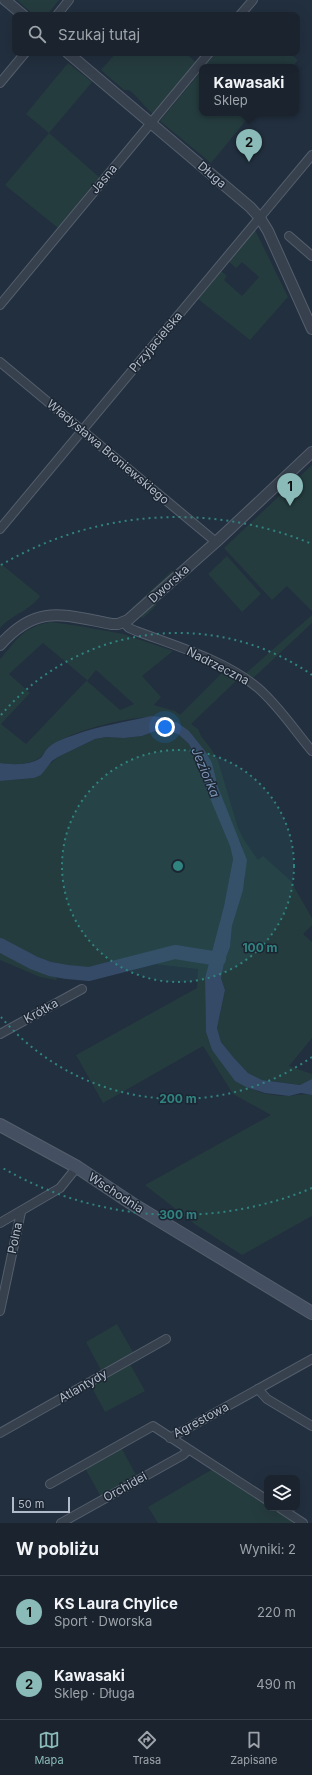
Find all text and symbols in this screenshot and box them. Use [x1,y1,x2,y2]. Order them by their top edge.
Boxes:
search box [12,12,300,56]
icon: search [26,23,48,45]
text: Szukaj tutaj [58,25,140,44]
popup [199,64,299,116]
text: Kawasaki [214,73,284,92]
text: Sklep [214,92,248,108]
pin: 2 [236,129,262,162]
street label: Długa [195,158,230,191]
street label: Jasna [87,161,120,196]
street label: Przyjacielska [126,308,185,375]
street label: Władysława Broniewskiego [44,396,172,507]
pin: 1 [277,473,303,506]
street label: Dworska [145,561,192,606]
street label: Nadrzeczna [184,643,252,688]
your location [155,717,175,737]
water label: Jeziorka [188,745,224,799]
centre of rings [171,859,185,873]
text: 100 m [242,940,278,955]
street label: Krótka [21,995,60,1026]
text: 200 m [159,1091,197,1106]
street label: Wschodnia [86,1169,147,1216]
text: 300 m [159,1207,197,1222]
street label: Polna [4,1221,25,1255]
street label: Atlantydy [56,1366,110,1405]
street label: Agrestowa [170,1399,231,1440]
street label: Orchidei [100,1468,149,1505]
map controls [264,1475,300,1511]
button: layers [264,1475,300,1511]
scale bar [12,1495,70,1514]
text: 50 m [18,1497,44,1511]
text: W pobliżu [16,1539,99,1559]
text: Wyniki: 2 [239,1541,296,1557]
text: KS Laura Chylice [54,1594,178,1613]
text: 1 [26,1604,32,1620]
text: 220 m [257,1604,296,1620]
text: Sport · Dworska [54,1613,152,1629]
text: Kawasaki [54,1666,125,1685]
text: 2 [25,1676,33,1692]
text: 490 m [256,1676,296,1692]
text: Sklep · Długa [54,1685,135,1701]
tab: Mapa [34,1729,64,1767]
tab: Trasa [132,1729,161,1767]
tab: Zapisane [230,1729,278,1767]

